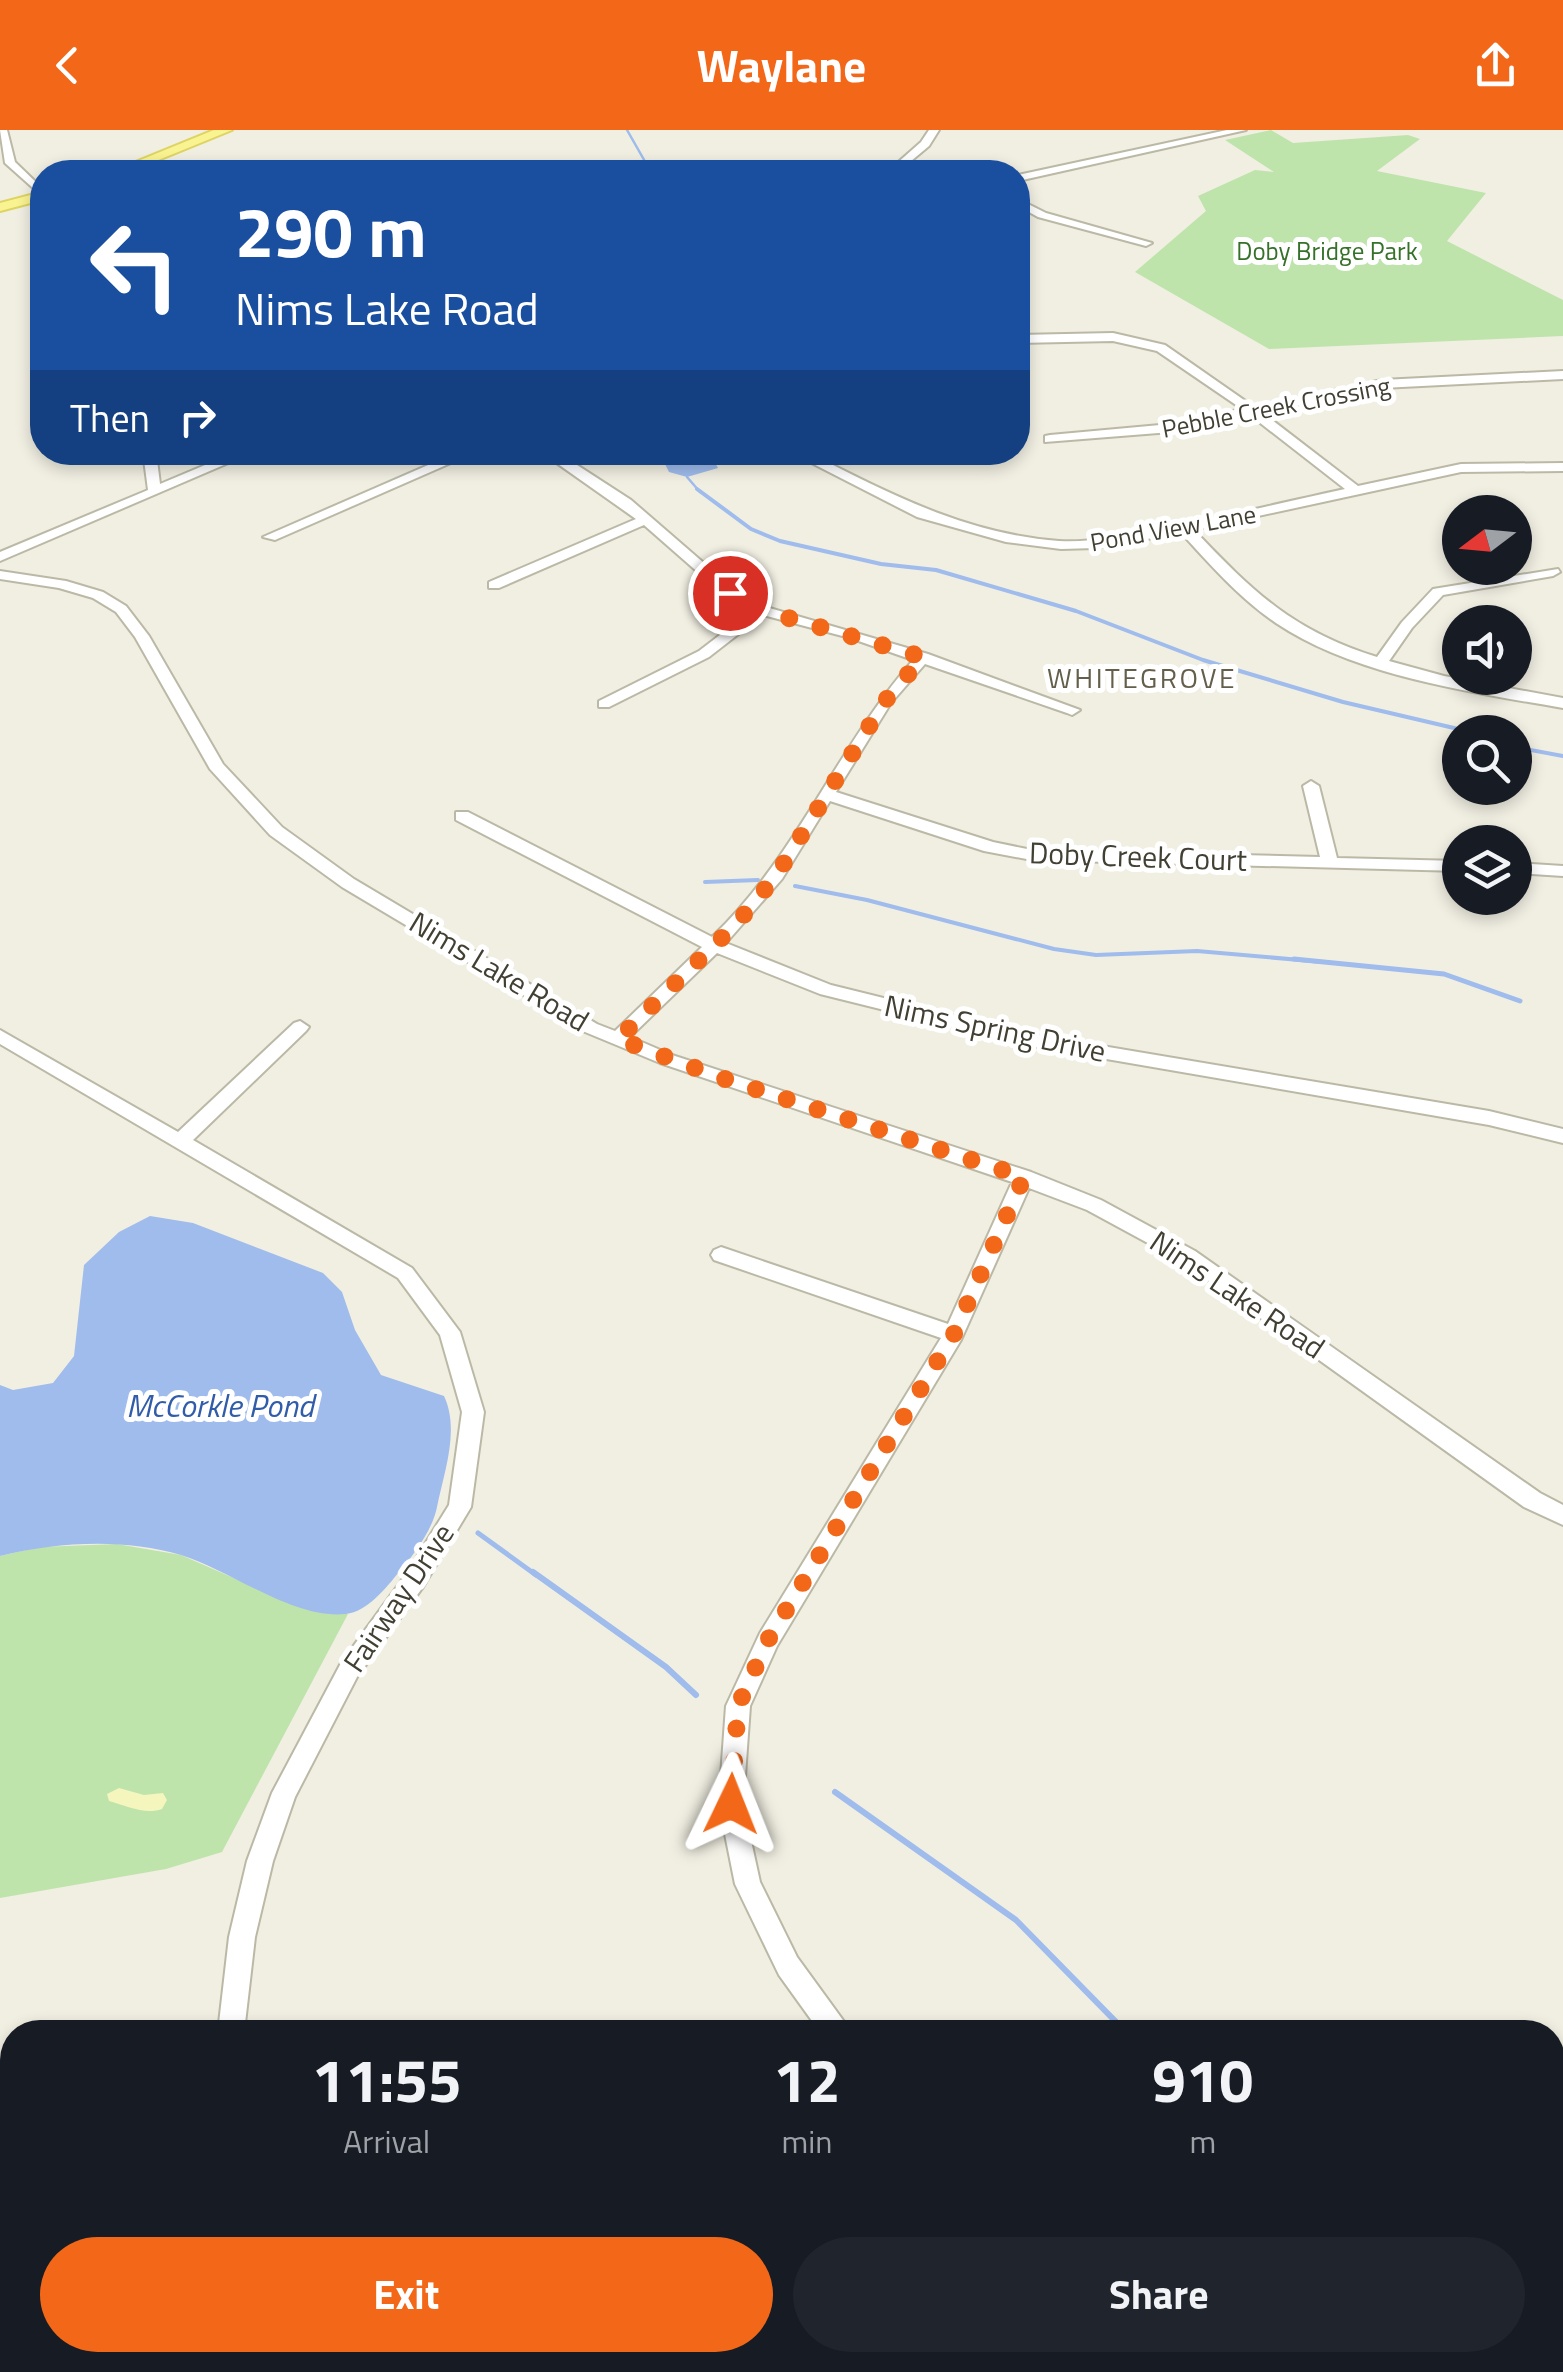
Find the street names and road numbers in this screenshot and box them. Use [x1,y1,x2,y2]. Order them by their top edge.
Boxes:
street label: Pebble Creek Crossing [1158,366,1394,448]
street label: Pond View Lane [1087,495,1259,561]
street label: Doby Creek Court [1028,829,1248,883]
street label: Nims Lake Road [401,899,598,1043]
street label: Nims Spring Drive [880,982,1110,1074]
street label: Nims Lake Road [1141,1218,1334,1370]
street label: Fairway Drive [331,1514,465,1681]

